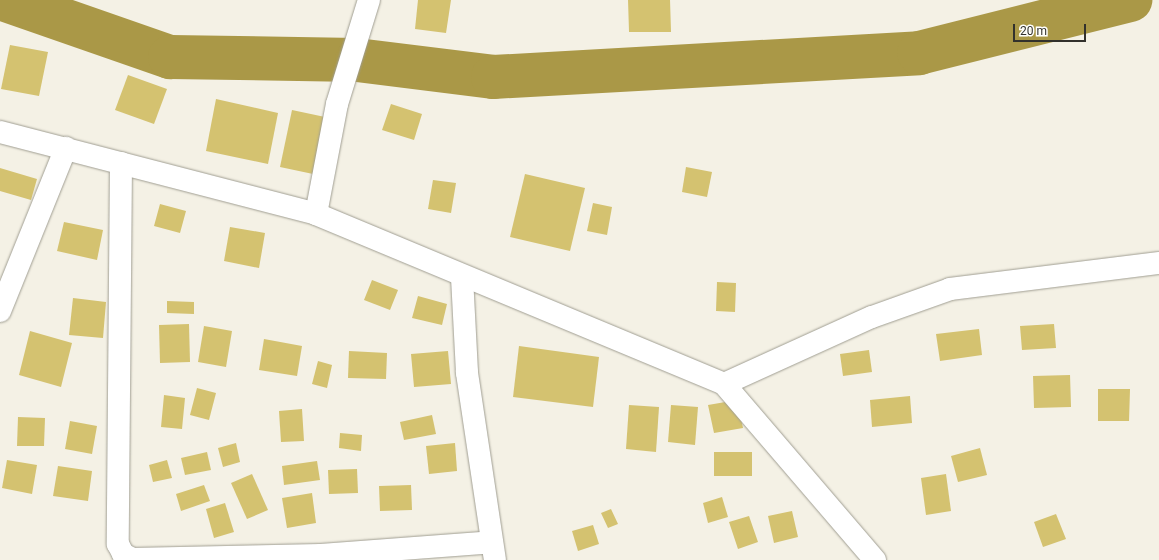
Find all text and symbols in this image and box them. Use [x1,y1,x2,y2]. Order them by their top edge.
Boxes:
scale bar [1015,16,1088,42]
text: 20 m [1020,24,1047,38]

